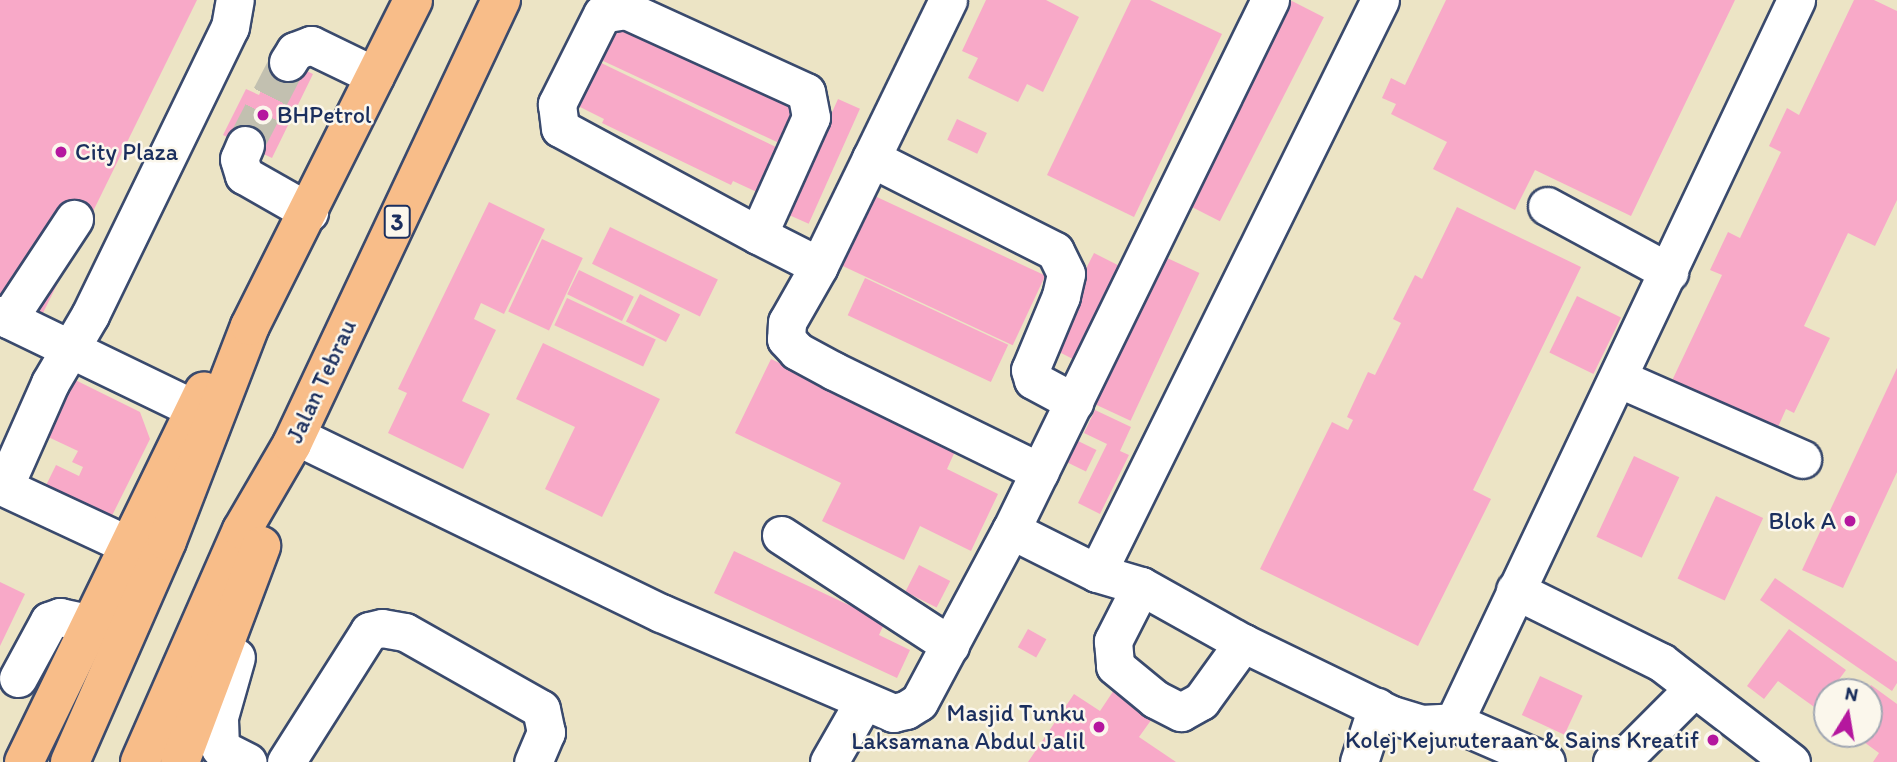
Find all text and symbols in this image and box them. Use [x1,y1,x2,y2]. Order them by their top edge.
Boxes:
place label: BHPetrol [277,101,372,129]
marker: BHPetrol [255,107,271,123]
place label: City Plaza [75,138,178,166]
marker: City Plaza [53,144,69,160]
road number: 3 [383,202,411,242]
street label: Jalan Tebrau [281,316,361,446]
place label: Blok A [1768,507,1836,535]
marker: Blok A [1842,513,1858,529]
north arrow [1813,678,1883,748]
text: N [1843,681,1860,706]
place label: Masjid Tunku Laksamana Abdul Jalil [852,699,1085,755]
marker: Masjid Tunku Laksamana Abdul Jalil [1091,719,1107,735]
place label: Kolej Kejuruteraan & Sains Kreatif [1347,726,1699,754]
marker: Kolej Kejuruteraan & Sains Kreatif [1705,732,1721,748]

